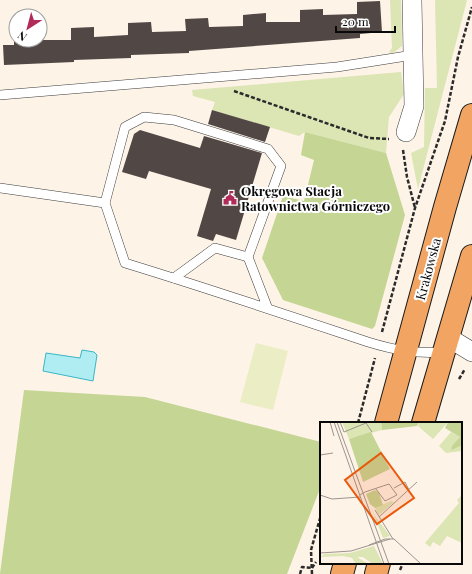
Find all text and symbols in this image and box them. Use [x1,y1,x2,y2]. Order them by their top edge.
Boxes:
north arrow [8,8,48,48]
scale bar [336,8,395,34]
text: 20 m [342,13,369,29]
text: N [14,28,29,45]
place label: Okręgowa Stacja Ratownictwa Górniczego [241,182,390,214]
public building icon: Okręgowa Stacja Ratownictwa Górniczego [222,190,238,206]
street label: Krakowska [411,235,444,302]
inset map [320,422,462,564]

